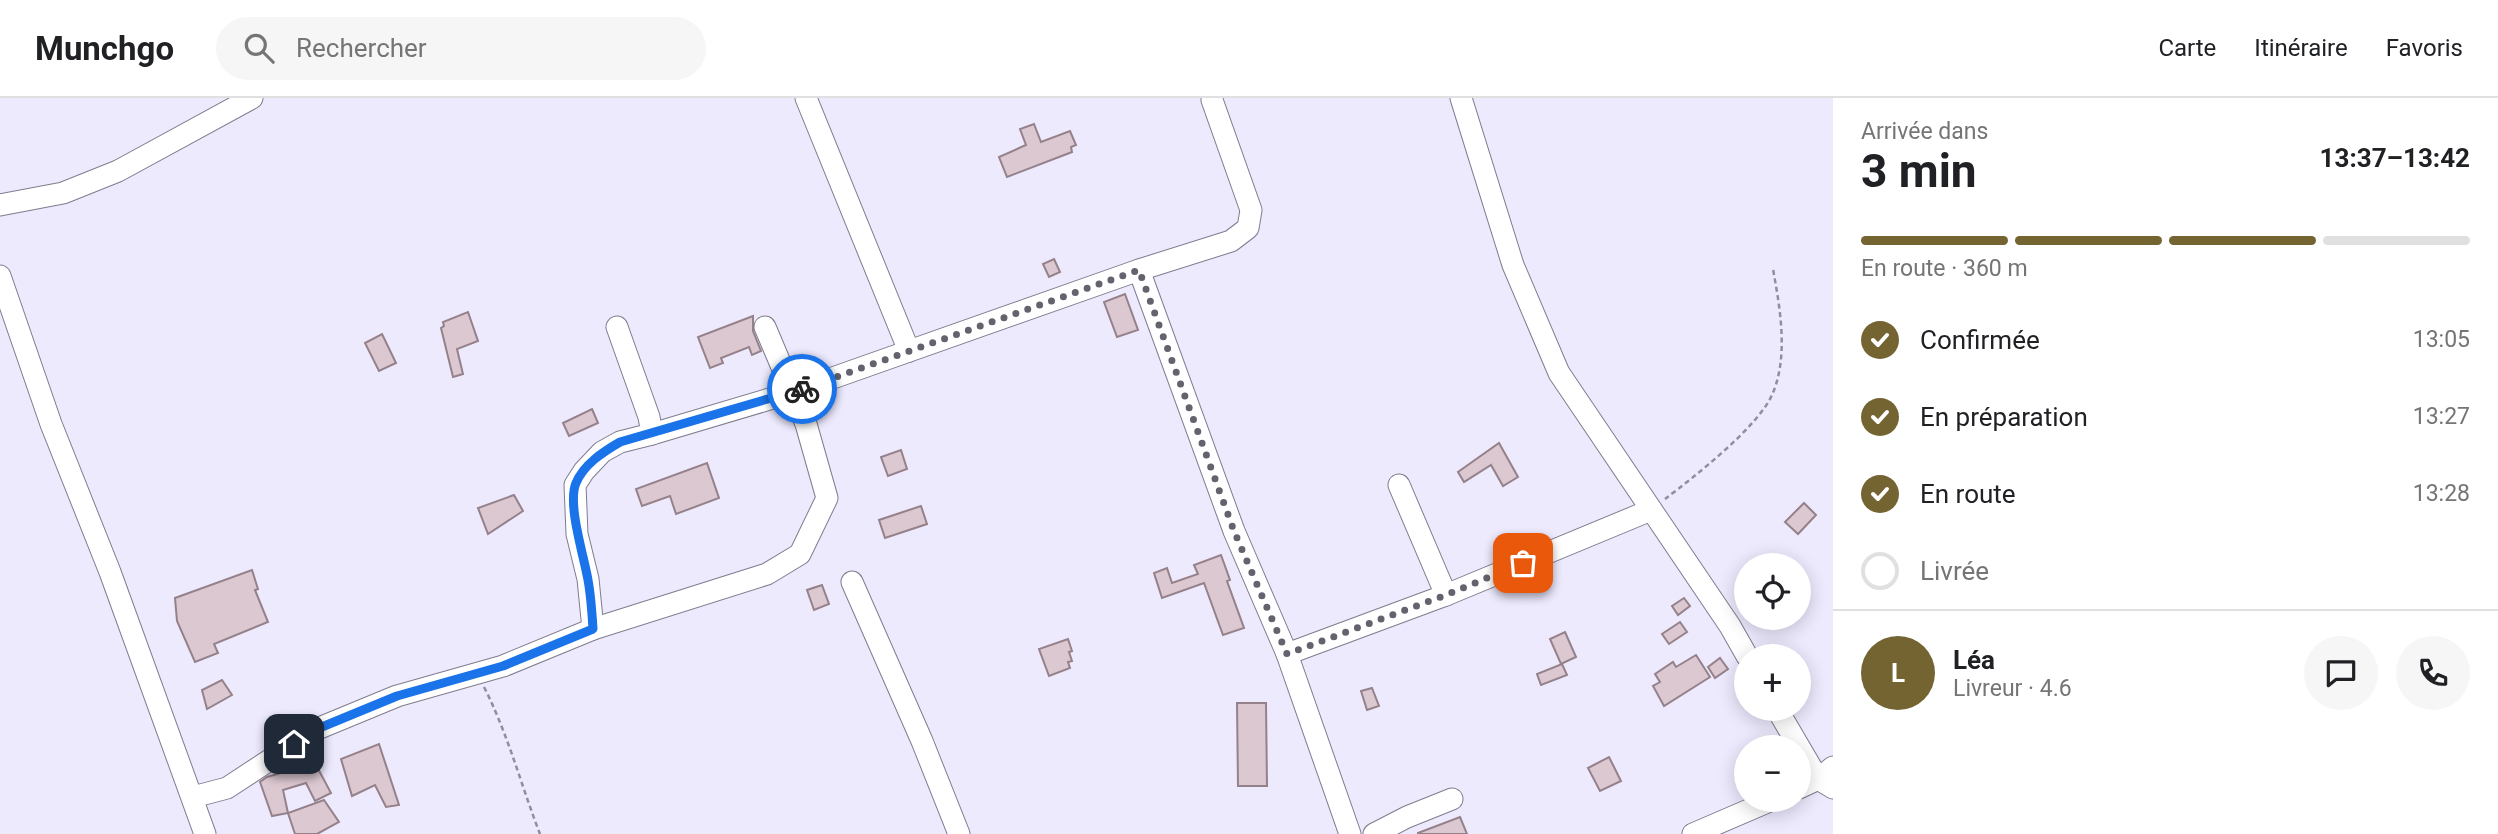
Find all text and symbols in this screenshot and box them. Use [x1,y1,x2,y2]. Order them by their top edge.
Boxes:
search box [216,17,706,80]
text: Munchgo [35,29,174,68]
icon: search [240,29,278,67]
text: Rechercher [296,33,427,63]
text: Carte [2158,34,2216,62]
text: Itinéraire [2254,34,2348,62]
text: Favoris [2386,34,2463,62]
text: Arrivée dans [1861,118,1988,145]
text: 13:37–13:42 [2320,143,2470,173]
text: 3 min [1861,144,1977,198]
text: En route · 360 m [1861,255,2028,282]
icon: check [1861,321,1899,359]
text: Confirmée [1920,325,2040,355]
text: 13:05 [2413,326,2470,353]
courier [767,354,837,424]
icon: bike [783,370,821,408]
icon: check [1861,398,1899,436]
text: En préparation [1920,402,2088,432]
text: 13:27 [2413,403,2470,430]
icon: check [1861,475,1899,513]
text: En route [1920,479,2016,509]
text: 13:28 [2413,480,2470,507]
pin [1493,533,1553,593]
icon: bag [1504,544,1542,582]
map controls [1734,553,1811,812]
button: locate [1734,553,1811,630]
text: Livrée [1920,556,1989,586]
button: chat [2304,636,2378,710]
button: phone [2396,636,2470,710]
button: + [1734,644,1811,721]
text: Léa [1953,645,1995,675]
text: L [1891,658,1905,688]
text: Livreur · 4.6 [1953,675,2072,702]
pin [264,714,324,774]
icon: home [275,725,313,763]
button: − [1734,735,1811,812]

